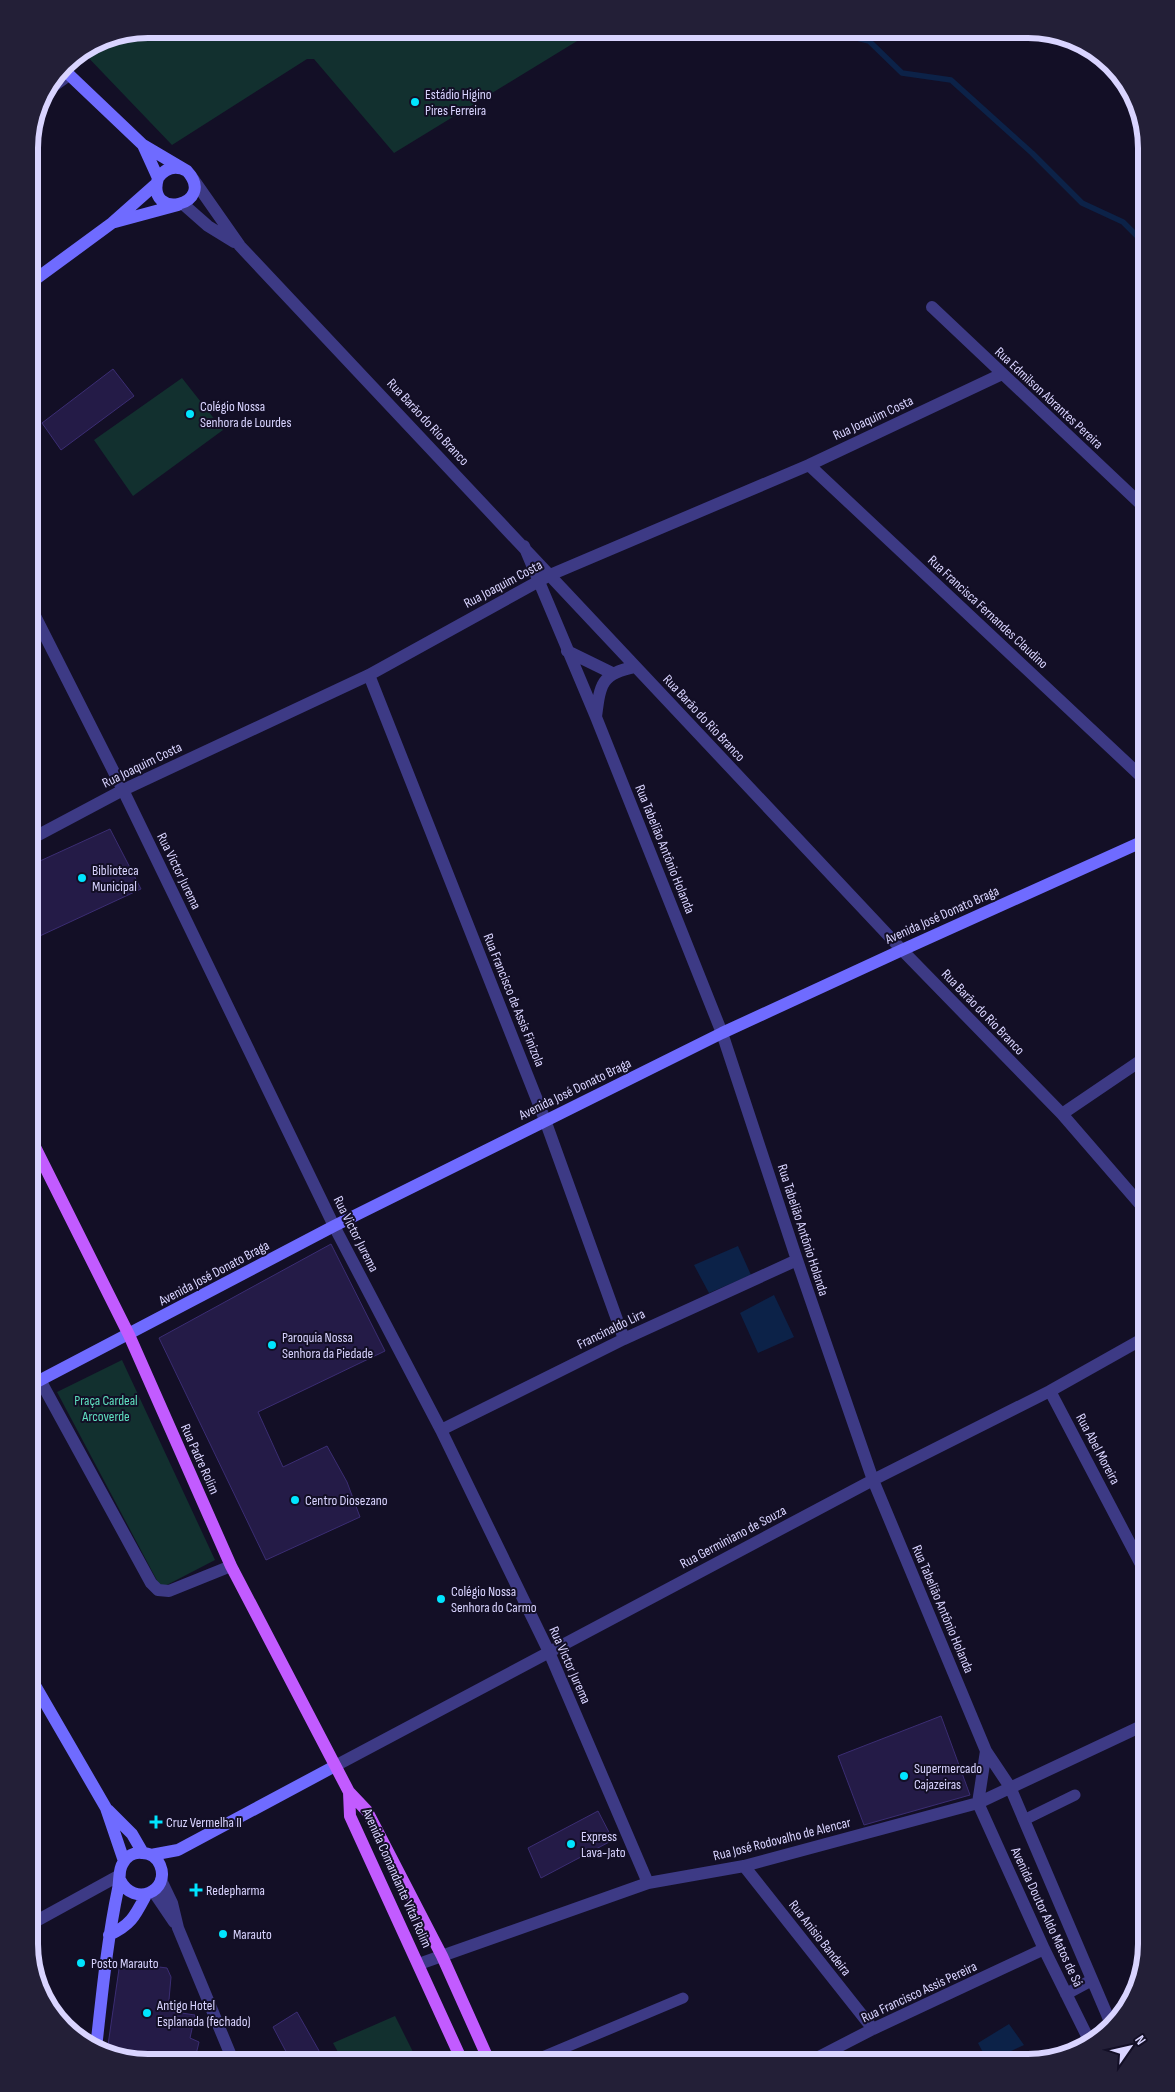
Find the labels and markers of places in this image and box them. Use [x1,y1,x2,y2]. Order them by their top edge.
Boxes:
place label: Estádio Higino Pires Ferreira [425,86,492,119]
marker: Estádio Higino Pires Ferreira [409,96,421,108]
place label: Colégio Nossa Senhora de Lourdes [200,398,292,431]
marker: Colégio Nossa Senhora de Lourdes [184,408,196,420]
place label: Biblioteca Municipal [92,862,139,895]
marker: Biblioteca Municipal [76,872,88,884]
place label: Paroquia Nossa Senhora da Piedade [282,1329,373,1362]
marker: Paroquia Nossa Senhora da Piedade [266,1339,278,1351]
place label: Centro Diosezano [305,1492,388,1509]
marker: Centro Diosezano [289,1494,301,1506]
place label: Colégio Nossa Senhora do Carmo [451,1583,537,1616]
marker: Colégio Nossa Senhora do Carmo [435,1593,447,1605]
place label: Supermercado Cajazeiras [914,1760,982,1793]
marker: Supermercado Cajazeiras [898,1770,910,1782]
place label: Cruz Vermelha II [166,1814,242,1831]
marker: Cruz Vermelha II [150,1816,162,1828]
place label: Express Lava-Jato [581,1828,626,1861]
marker: Express Lava-Jato [565,1838,577,1850]
place label: Redepharma [206,1882,265,1899]
marker: Redepharma [190,1884,202,1896]
place label: Marauto [233,1926,272,1943]
marker: Marauto [217,1928,229,1940]
place label: Posto Marauto [91,1955,159,1972]
marker: Posto Marauto [75,1957,87,1969]
place label: Antigo Hotel Esplanada (fechado) [156,1997,250,2030]
marker: Antigo Hotel Esplanada (fechado) [141,2007,153,2019]

